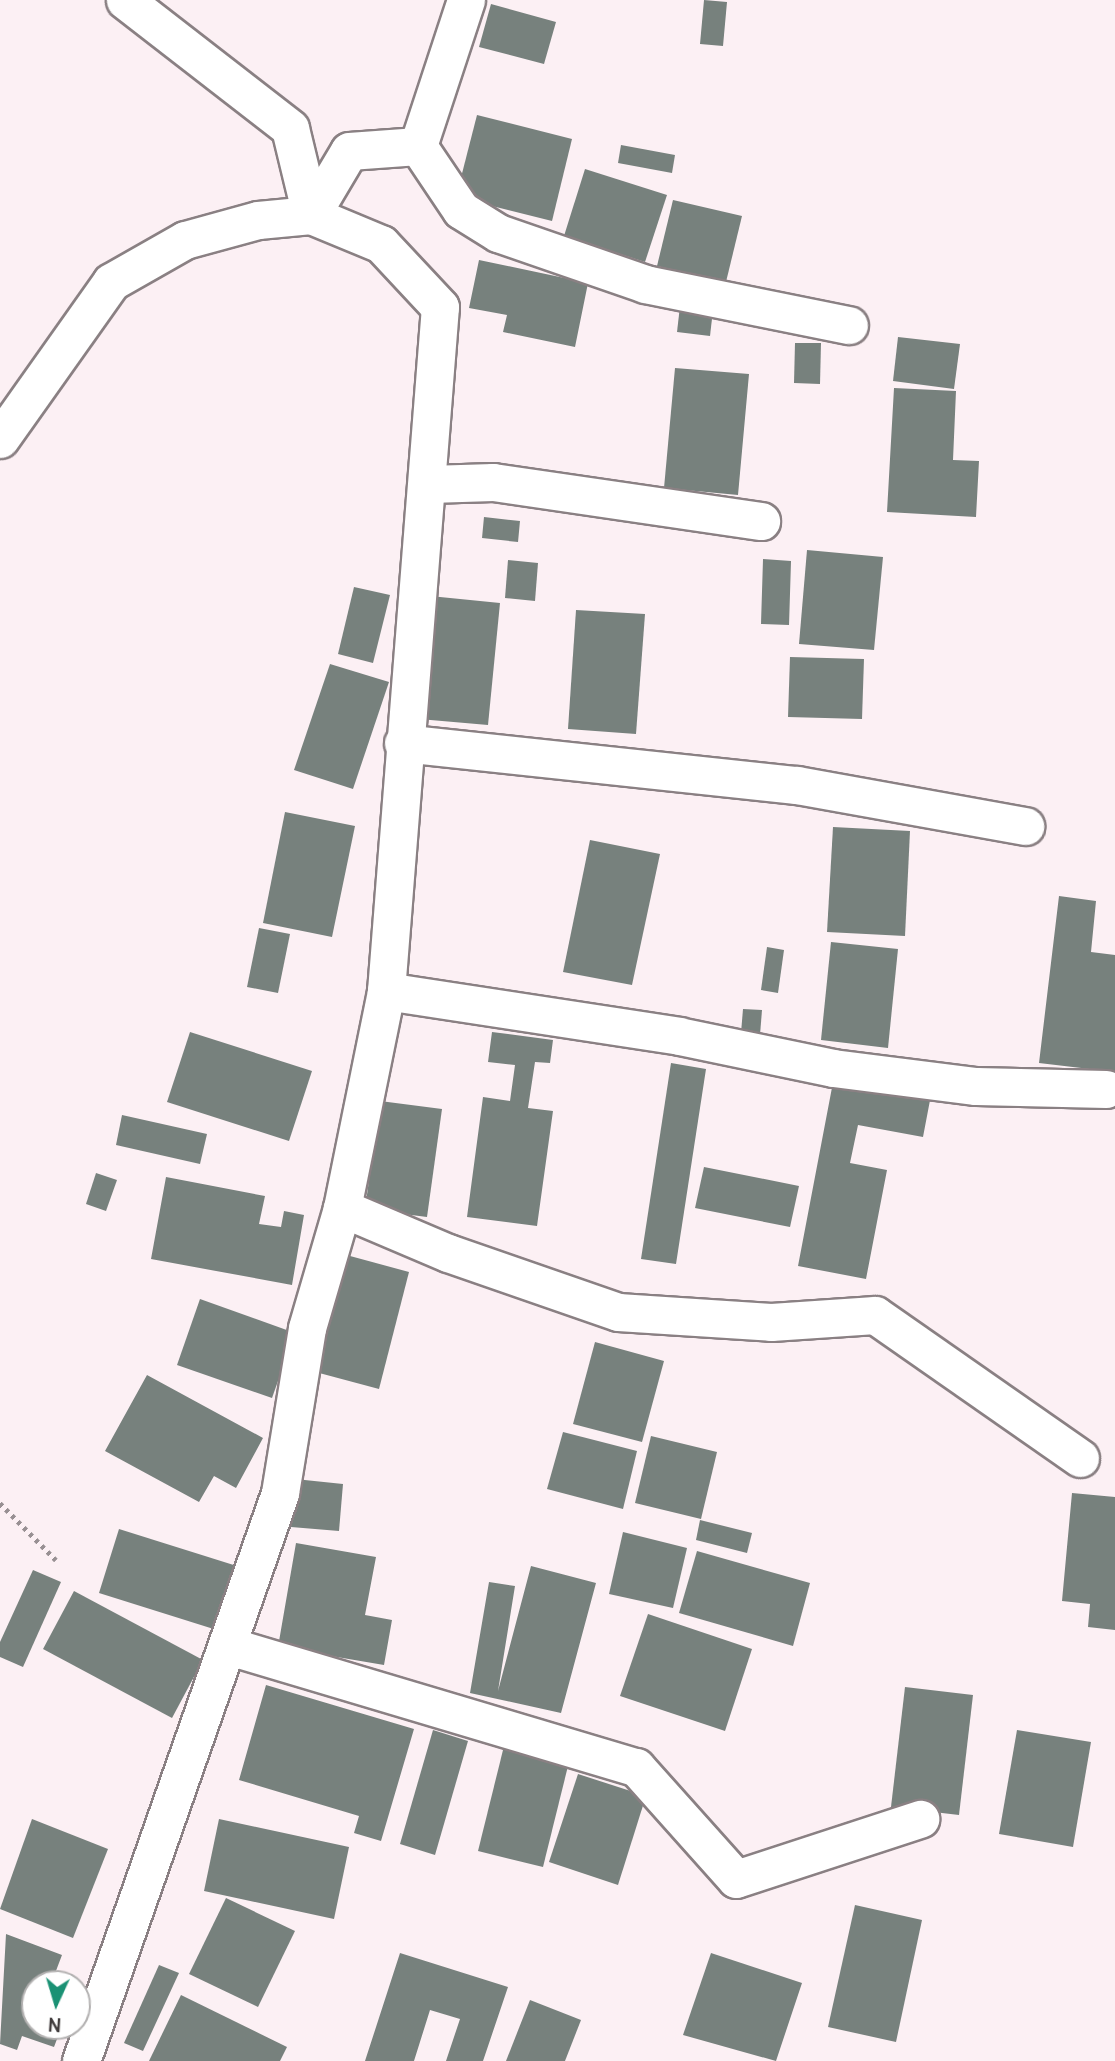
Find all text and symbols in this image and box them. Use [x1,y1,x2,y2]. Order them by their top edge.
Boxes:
north arrow [21,1970,91,2040]
text: N [47,2013,62,2036]

